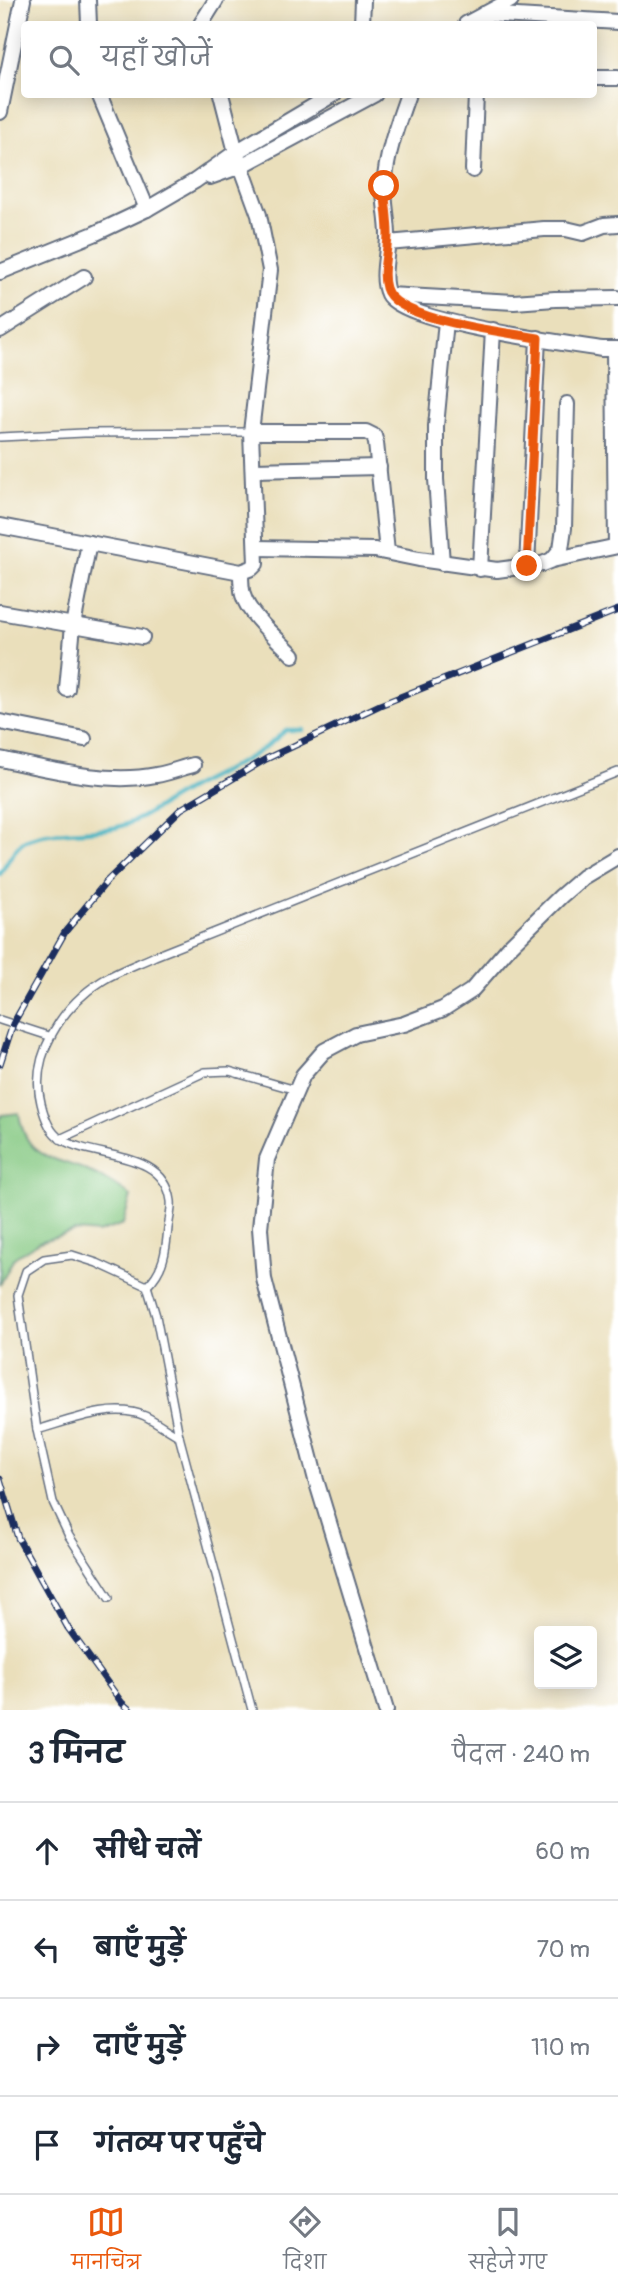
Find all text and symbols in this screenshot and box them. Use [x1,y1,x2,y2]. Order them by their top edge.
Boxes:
search box [21,21,597,98]
icon: search [45,41,83,79]
text: यहाँ खोजें [101,42,212,74]
route start [368,170,399,201]
route end [511,550,542,581]
map controls [534,1626,597,1689]
button: layers [534,1626,597,1689]
text: 3 मिनट [28,1735,124,1772]
text: पैदल · 240 m [452,1740,590,1769]
icon: ahead [28,1832,66,1870]
text: सीधे चलें [95,1834,200,1866]
text: 60 m [535,1837,590,1866]
icon: left [28,1930,66,1968]
text: बाएँ मुड़ें [95,1932,185,1964]
text: 70 m [537,1935,590,1964]
icon: right [28,2028,66,2066]
text: दाएँ मुड़ें [95,2030,184,2062]
text: 110 m [531,2033,590,2062]
icon: arrive [28,2126,66,2164]
text: गंतव्य पर पहुँचे [95,2128,264,2160]
tab: मानचित्र [71,2203,141,2283]
tab: दिशा [283,2203,326,2283]
tab: सहेजे गए [469,2203,547,2283]

